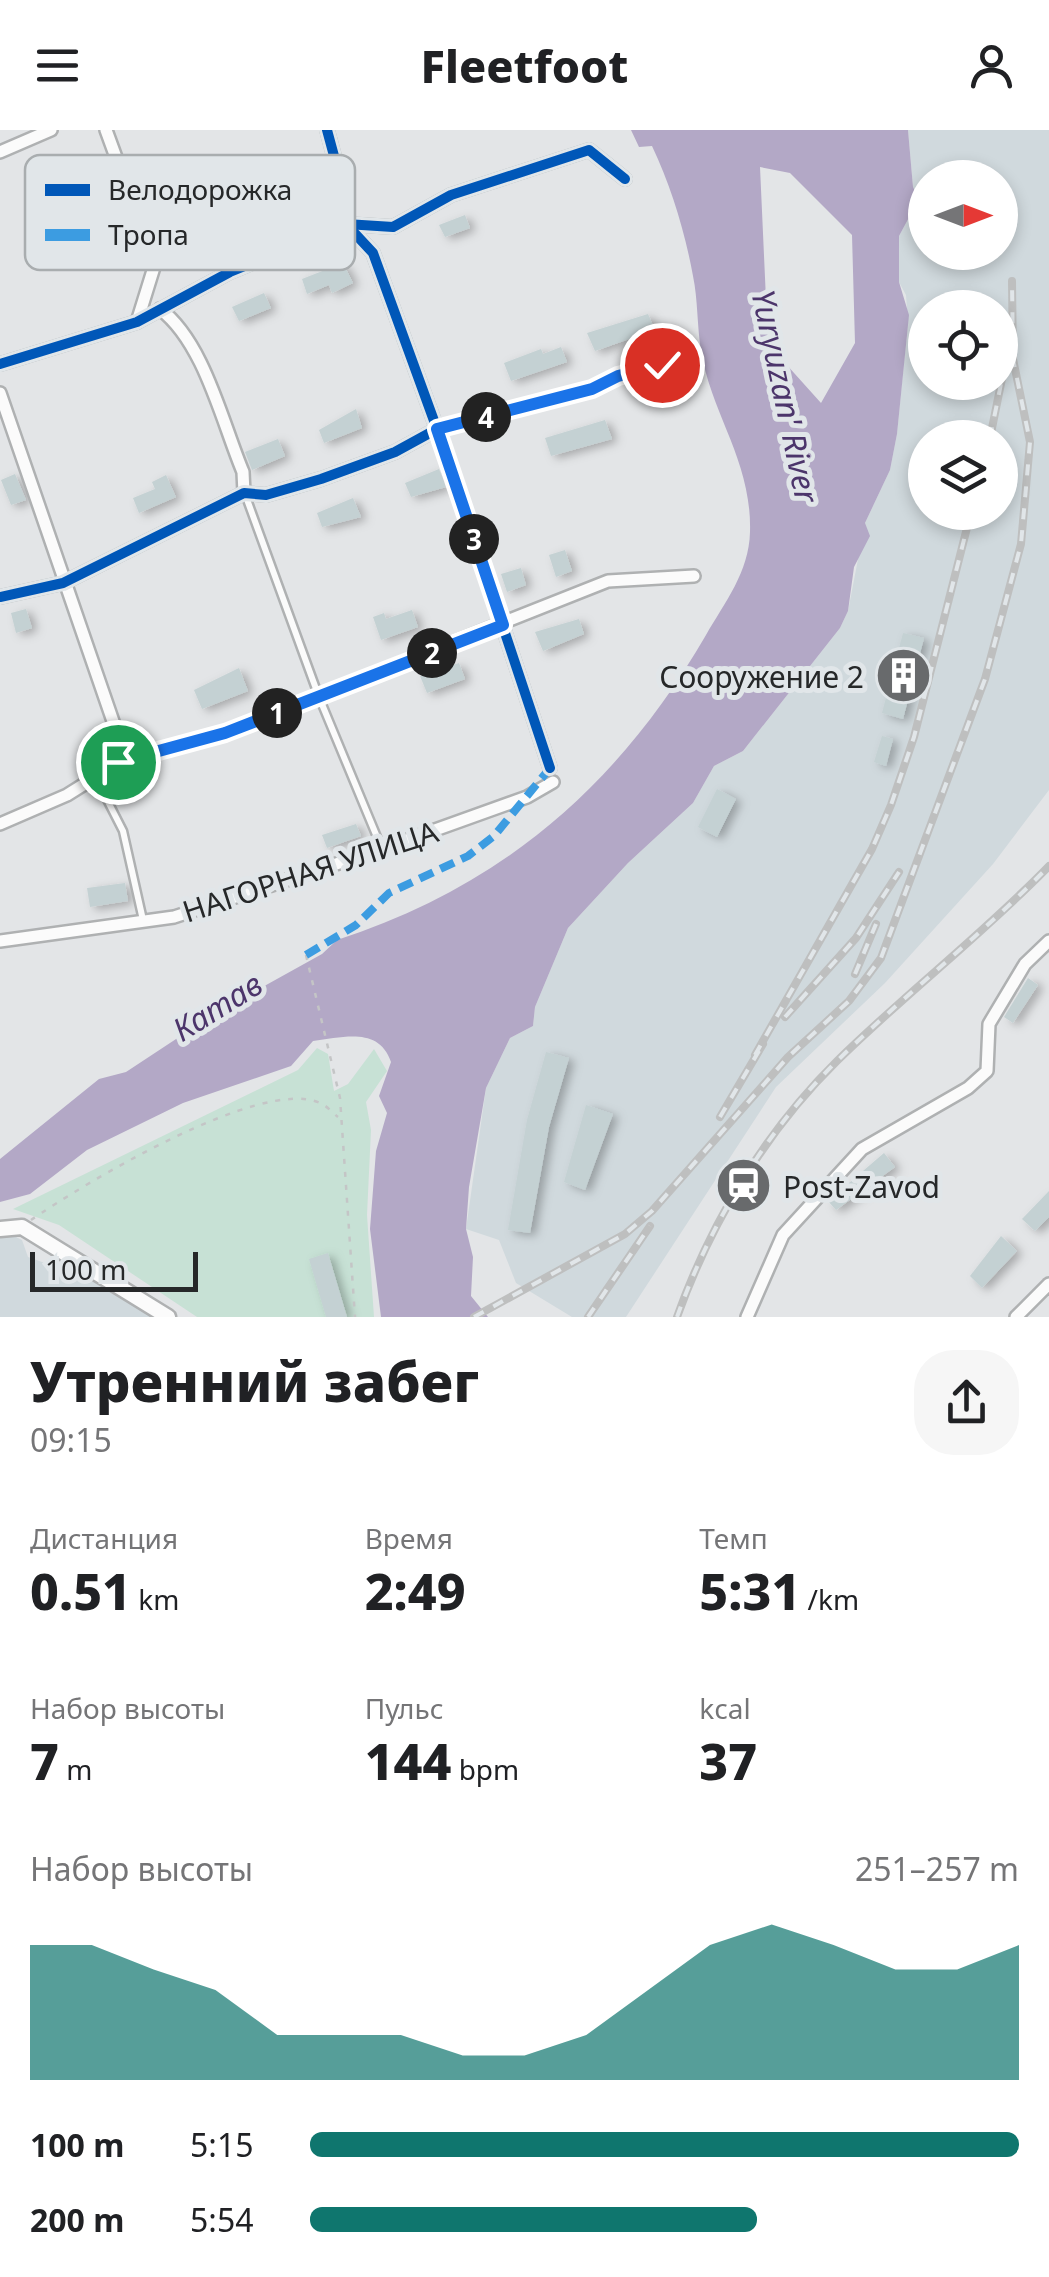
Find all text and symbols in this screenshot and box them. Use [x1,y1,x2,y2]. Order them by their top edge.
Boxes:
text: Fleetfoot [421,35,628,96]
icon: menu [30,38,85,93]
icon: person [964,38,1019,93]
legend [25,155,355,270]
north arrow [908,160,1018,270]
map controls [908,160,1018,530]
text: Велодорожка [108,170,292,208]
text: Тропа [108,215,189,253]
water label: Yuryuzan' River [742,286,830,508]
button: locate [908,290,1018,400]
pin [620,323,705,408]
icon: check [635,338,690,393]
pin: 4 [461,392,511,442]
text: 4 [478,398,494,436]
button: layers [908,420,1018,530]
pin: 3 [449,514,499,564]
text: 3 [466,520,482,558]
pin: 2 [407,628,457,678]
text: 2 [424,634,440,672]
building icon: Сооружение 2 [873,646,933,706]
place label: Сооружение 2 [659,656,864,697]
pin: 1 [252,688,302,738]
text: 1 [269,694,285,732]
pin [76,720,161,805]
icon: arrive [91,735,146,790]
street label: НАГОРНАЯ УЛИЦА [177,810,444,932]
water label: Катав [164,962,270,1050]
station icon: Post-Zavod [714,1156,774,1216]
place label: Post-Zavod [783,1166,940,1207]
scale bar [30,1247,198,1292]
text: 100 m [45,1250,127,1288]
text: Утренний забег [30,1343,479,1418]
button: share [914,1350,1019,1455]
text: 09:15 [30,1418,112,1461]
text: Дистанция [30,1519,178,1557]
text: Время [365,1519,453,1557]
text: Темп [699,1519,768,1557]
text: 0.51 [30,1557,131,1625]
text: 2:49 [365,1557,466,1625]
text: 5:31 [699,1557,800,1625]
text: km [131,1580,179,1618]
text: /km [800,1580,859,1618]
text: Набор высоты [30,1689,225,1727]
text: Пульс [365,1689,444,1727]
text: kcal [699,1689,751,1727]
text: 7 [30,1727,59,1795]
text: 144 [365,1727,451,1795]
text: 37 [699,1727,757,1795]
text: m [59,1750,92,1788]
text: bpm [451,1750,519,1788]
text: Набор высоты [30,1847,253,1890]
text: 251–257 m [855,1847,1019,1890]
text: 100 m [30,2123,124,2166]
text: 5:15 [190,2123,254,2166]
text: 200 m [30,2198,124,2241]
text: 5:54 [190,2198,254,2241]

